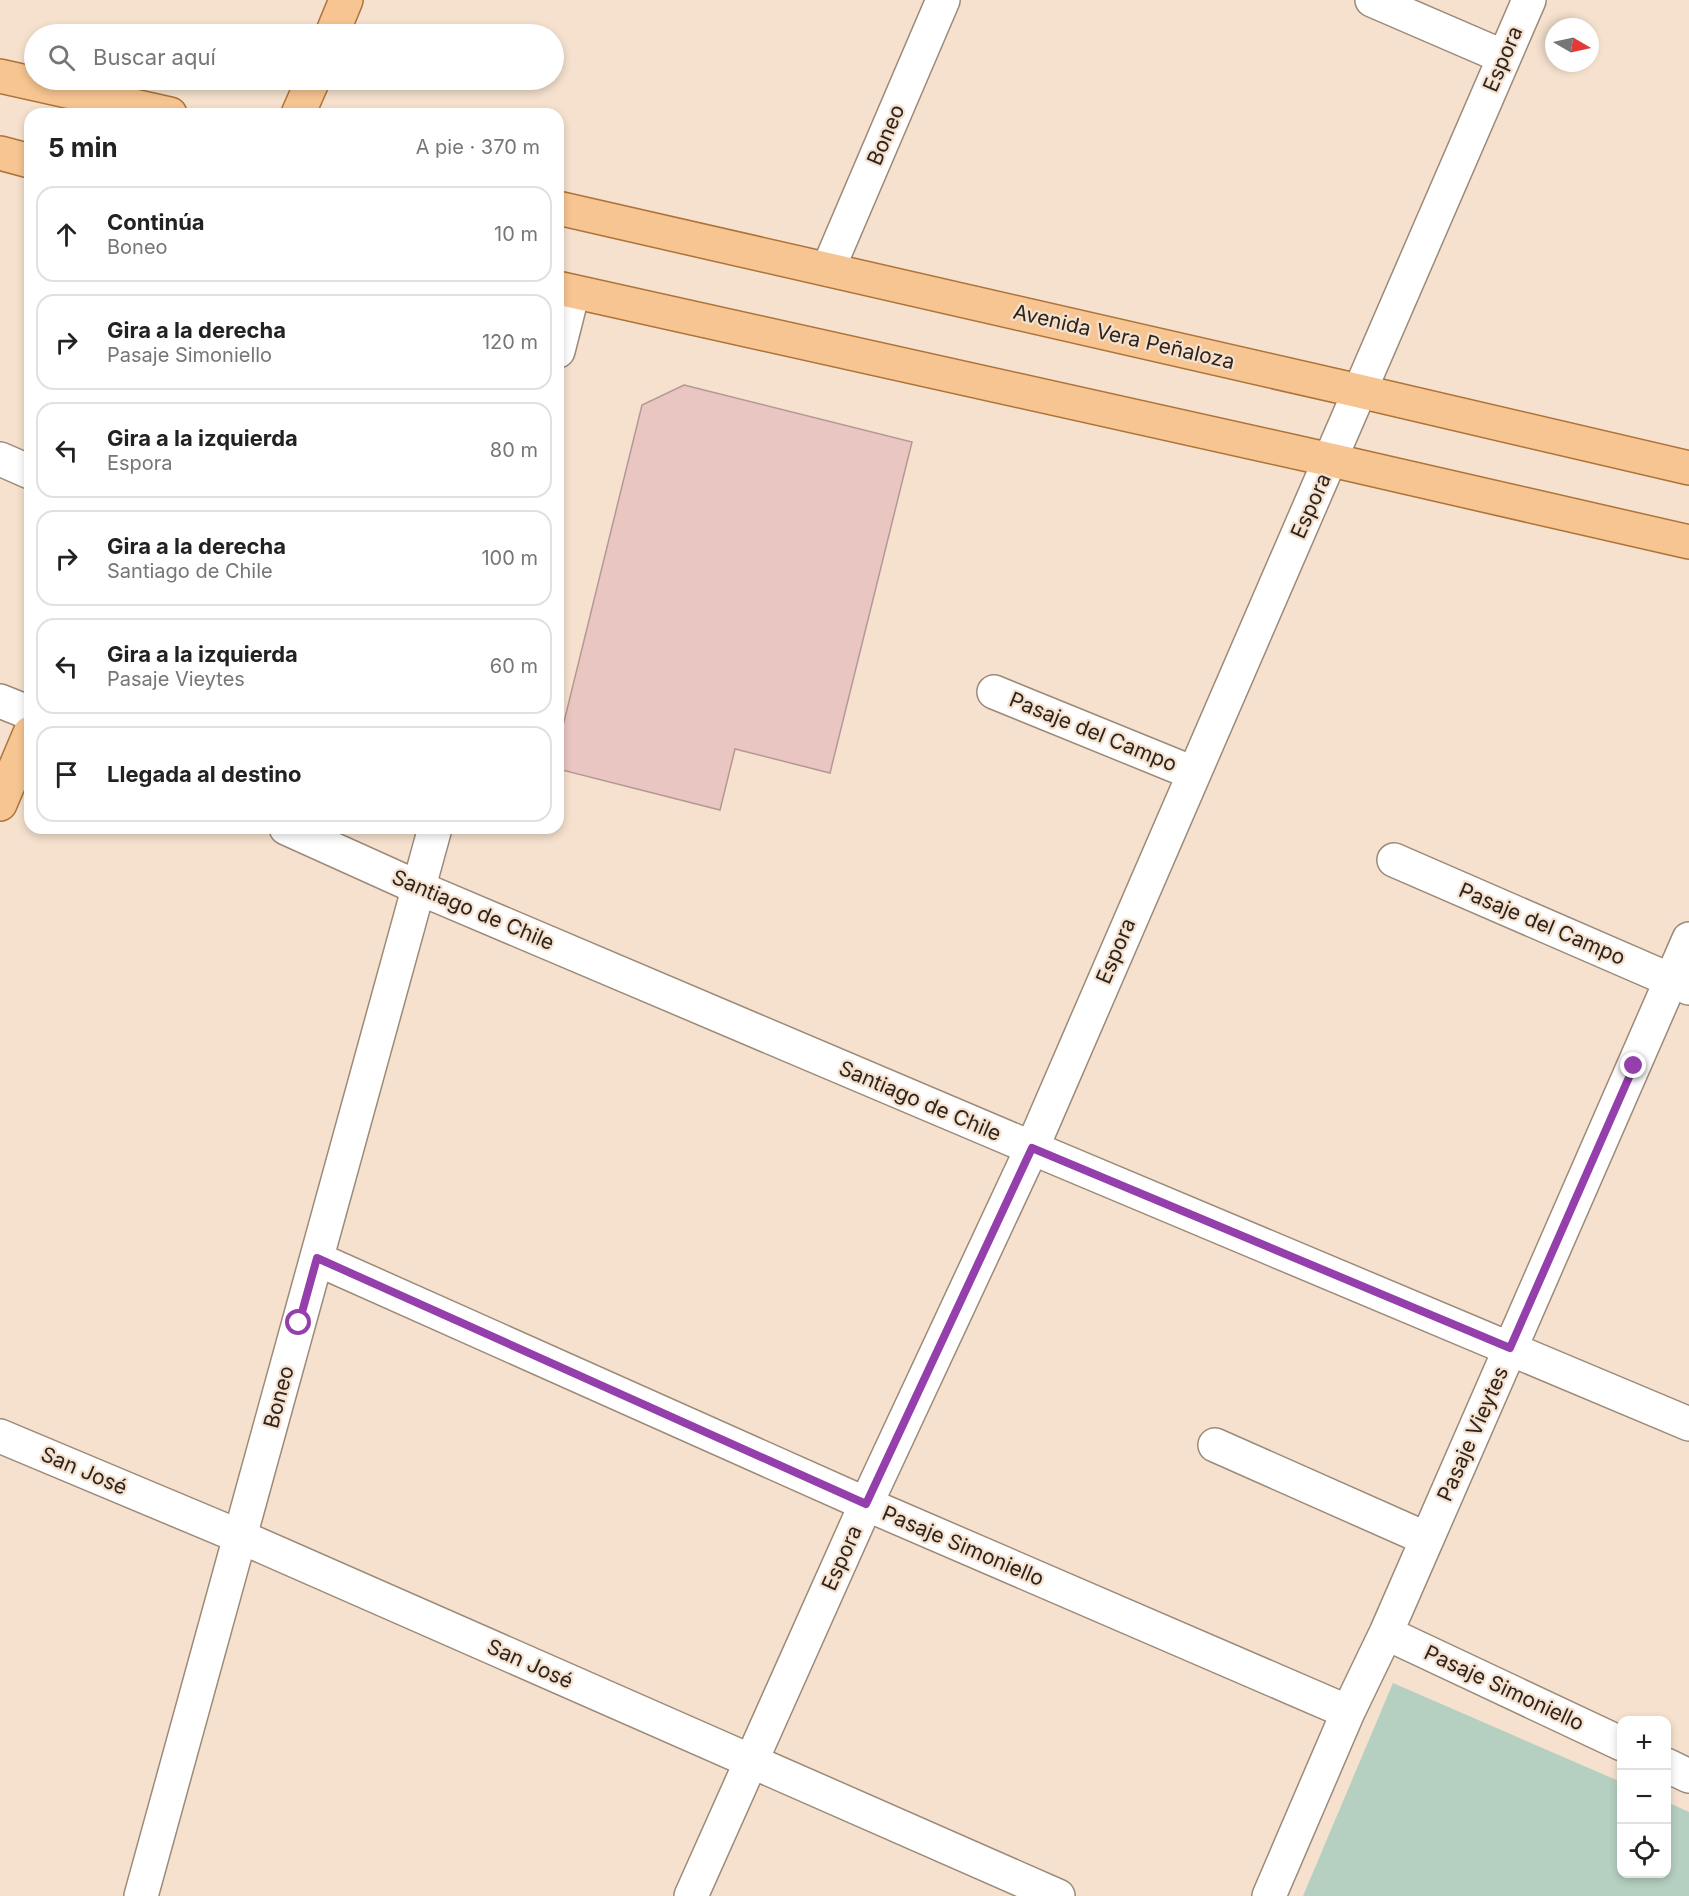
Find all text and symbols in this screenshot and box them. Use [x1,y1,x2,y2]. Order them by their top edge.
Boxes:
north arrow [1545,18,1599,72]
street label: Espora [1478,22,1527,95]
search box [24,24,564,90]
icon: search [45,41,78,74]
text: Buscar aquí [93,44,216,70]
street label: Boneo [862,101,909,169]
text: 5 min [48,132,118,163]
text: A pie · 370 m [416,135,540,159]
text: Continúa [107,209,205,235]
icon: ahead [50,218,83,251]
text: 10 m [494,222,538,246]
text: Boneo [107,235,168,259]
street label: Avenida Vera Peñaloza [1011,299,1237,374]
text: Gira a la derecha [107,317,286,343]
icon: right [50,326,83,359]
text: 120 m [482,330,538,354]
text: Pasaje Simoniello [107,343,272,367]
text: Gira a la izquierda [107,425,298,451]
icon: left [50,434,83,467]
text: 80 m [490,438,538,462]
text: Espora [107,451,173,475]
street label: Espora [1285,469,1336,542]
text: Gira a la derecha [107,533,286,559]
icon: right [50,542,83,575]
text: 100 m [481,546,538,570]
text: Santiago de Chile [107,559,273,583]
text: Gira a la izquierda [107,641,298,667]
icon: left [50,650,83,683]
text: 60 m [490,654,538,678]
text: Pasaje Vieytes [107,667,245,691]
street label: Pasaje del Campo [1006,687,1181,777]
icon: arrive [50,758,83,791]
text: Llegada al destino [107,761,301,787]
street label: Santiago de Chile [388,864,558,955]
street label: Pasaje del Campo [1455,877,1629,970]
street label: Espora [1091,914,1140,987]
route end [1620,1052,1646,1078]
street label: Santiago de Chile [835,1055,1005,1146]
route start [285,1309,311,1335]
street label: Boneo [258,1363,299,1431]
street label: Pasaje Vieytes [1432,1363,1513,1505]
street label: San José [37,1441,131,1500]
street label: Pasaje Simoniello [879,1500,1048,1591]
street label: Espora [816,1521,867,1594]
street label: San José [483,1634,577,1694]
street label: Pasaje Simoniello [1420,1640,1588,1736]
map controls [1617,1716,1671,1878]
button: + [1617,1716,1671,1770]
button: − [1617,1770,1671,1824]
button: locate [1617,1824,1671,1878]

